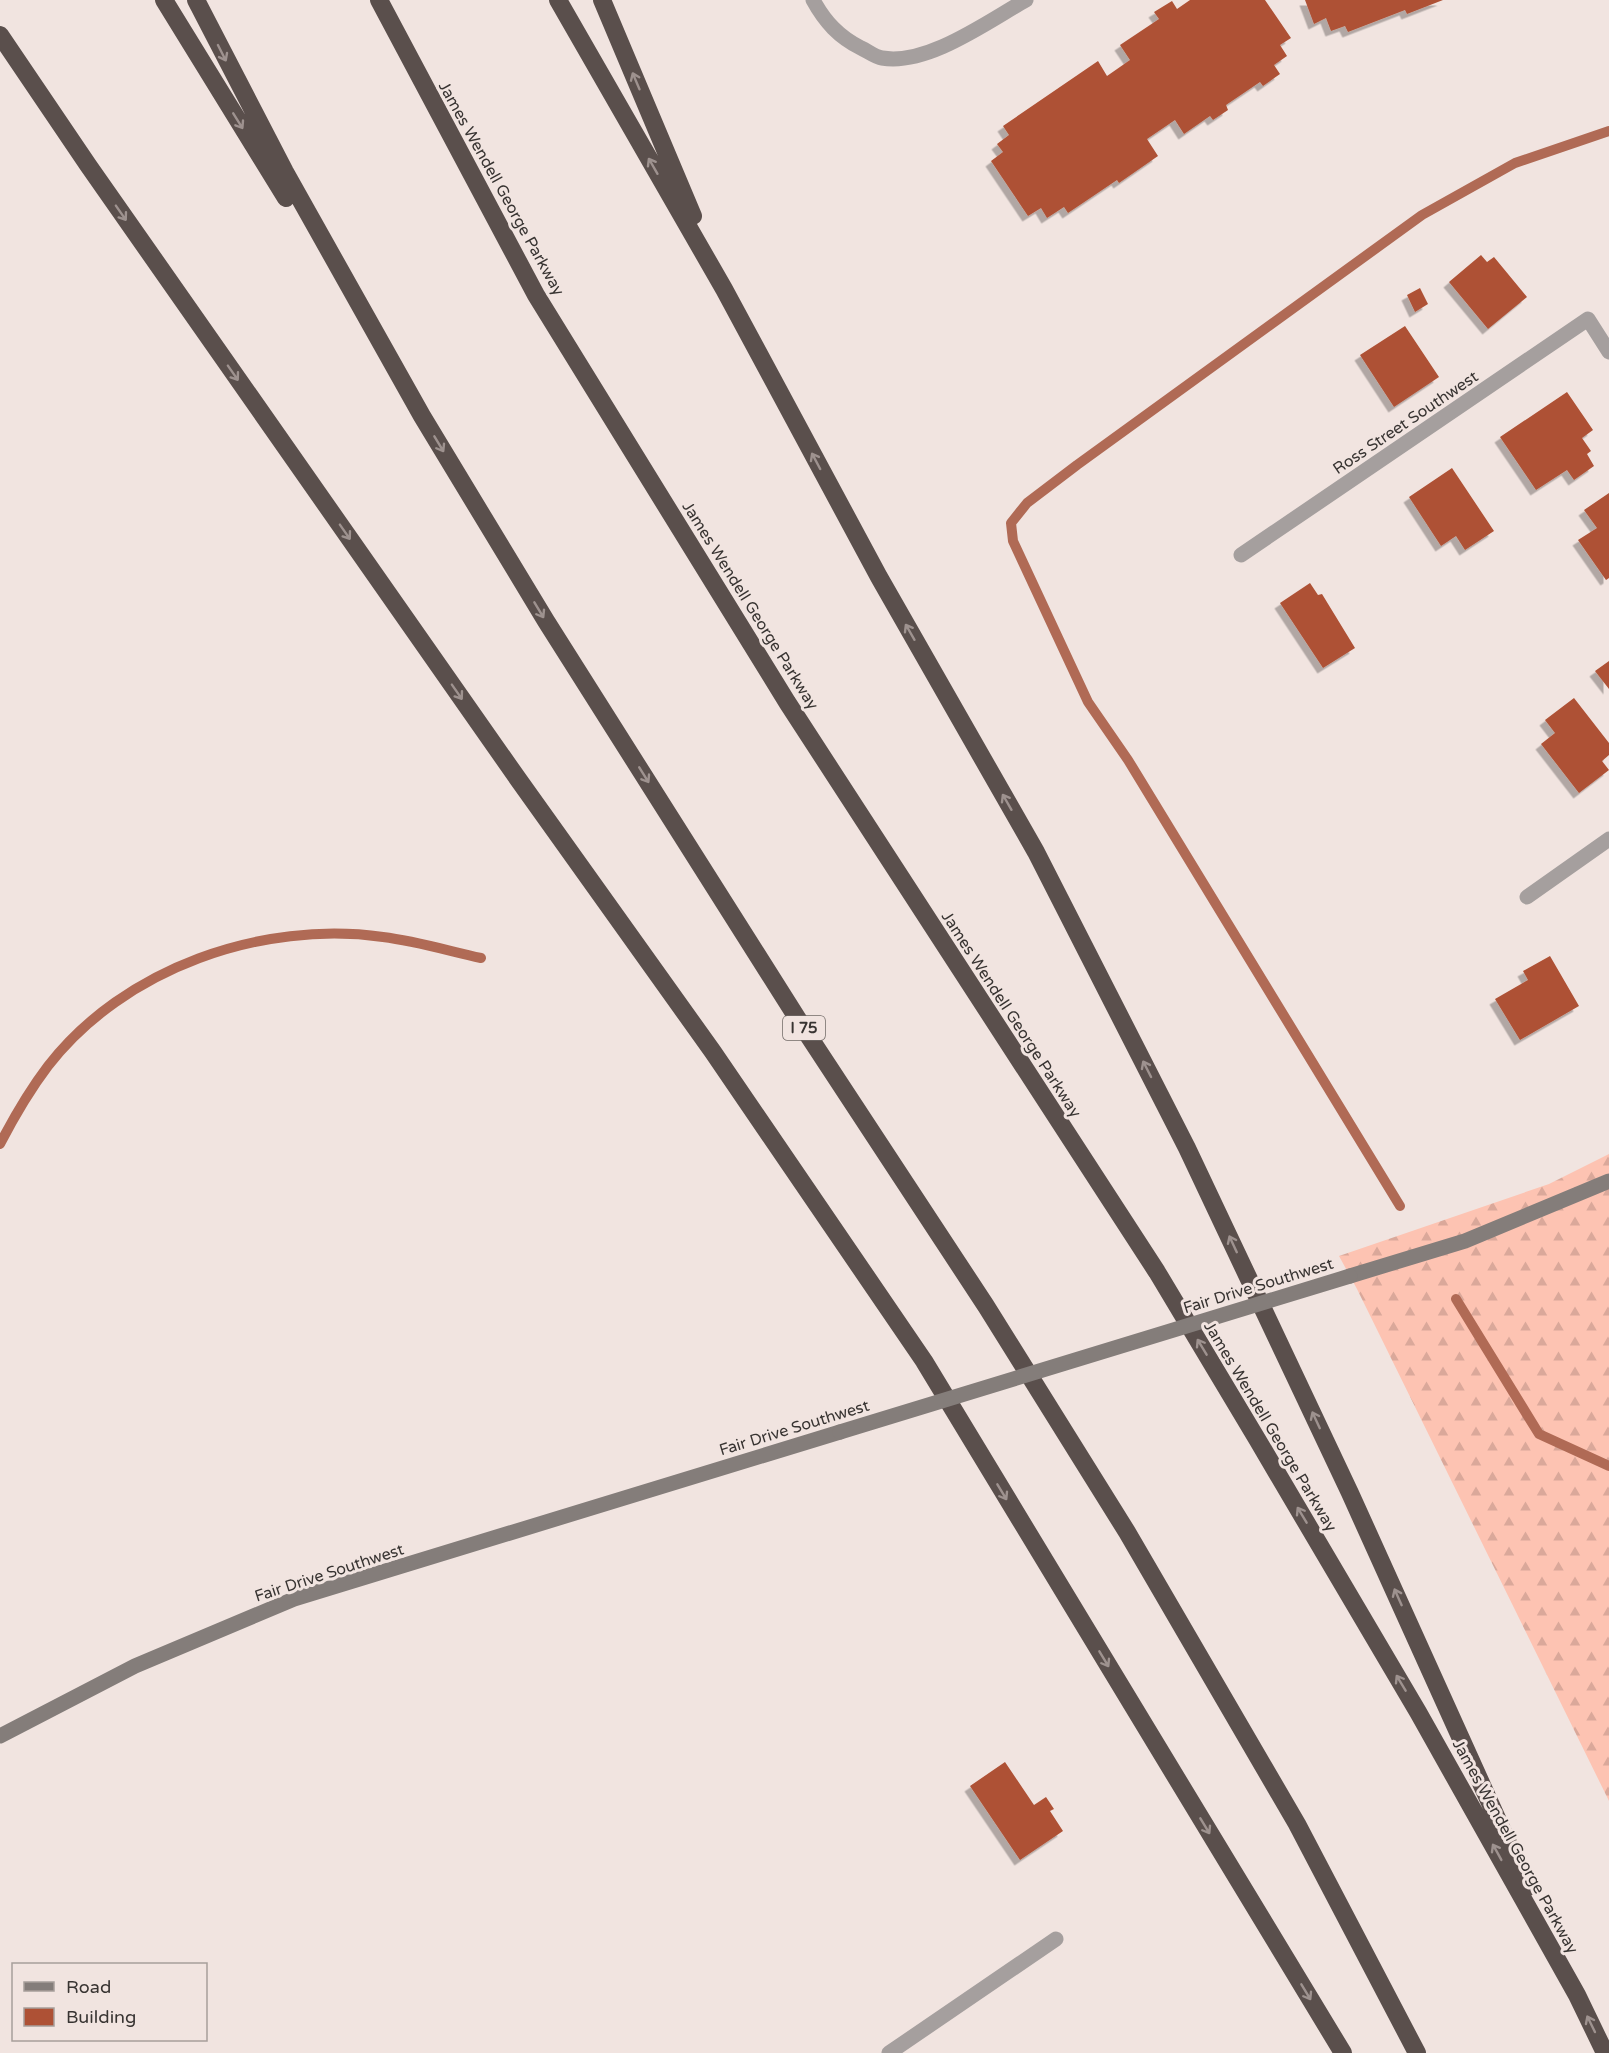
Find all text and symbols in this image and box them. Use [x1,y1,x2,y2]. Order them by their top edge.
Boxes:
one-way arrow [217,43,229,61]
one-way arrow [630,72,641,90]
street label: James Wendell George Parkway [434,78,569,299]
one-way arrow [232,113,245,130]
one-way arrow [647,158,659,175]
one-way arrow [115,204,127,221]
one-way arrow [227,364,239,380]
street label: Ross Street Southwest [1329,367,1482,479]
one-way arrow [433,435,445,452]
one-way arrow [810,453,822,470]
street label: James Wendell George Parkway [678,498,823,714]
one-way arrow [339,524,351,540]
one-way arrow [534,601,546,618]
one-way arrow [904,624,916,641]
one-way arrow [451,683,463,699]
one-way arrow [638,766,650,783]
one-way arrow [1001,793,1012,811]
street label: James Wendell George Parkway [937,908,1086,1122]
road number: I 75 [783,1016,825,1040]
one-way arrow [1141,1060,1152,1078]
one-way arrow [1226,1235,1238,1253]
street label: Fair Drive Southwest [1181,1254,1336,1318]
street label: James Wendell George Parkway [1199,1318,1341,1536]
one-way arrow [1196,1339,1208,1356]
street label: Fair Drive Southwest [717,1396,872,1460]
one-way arrow [1310,1411,1322,1429]
one-way arrow [997,1483,1009,1500]
one-way arrow [1295,1507,1307,1524]
street label: Fair Drive Southwest [252,1539,406,1607]
one-way arrow [1391,1588,1402,1606]
one-way arrow [1098,1650,1110,1667]
one-way arrow [1394,1675,1406,1692]
street label: James Wendell George Parkway [1448,1736,1583,1957]
one-way arrow [1199,1817,1211,1834]
one-way arrow [1491,1844,1502,1862]
legend [12,1963,207,2041]
text: Road [66,1976,111,1998]
one-way arrow [1301,1983,1313,2000]
text: Building [66,2006,136,2028]
one-way arrow [1585,2015,1597,2033]

